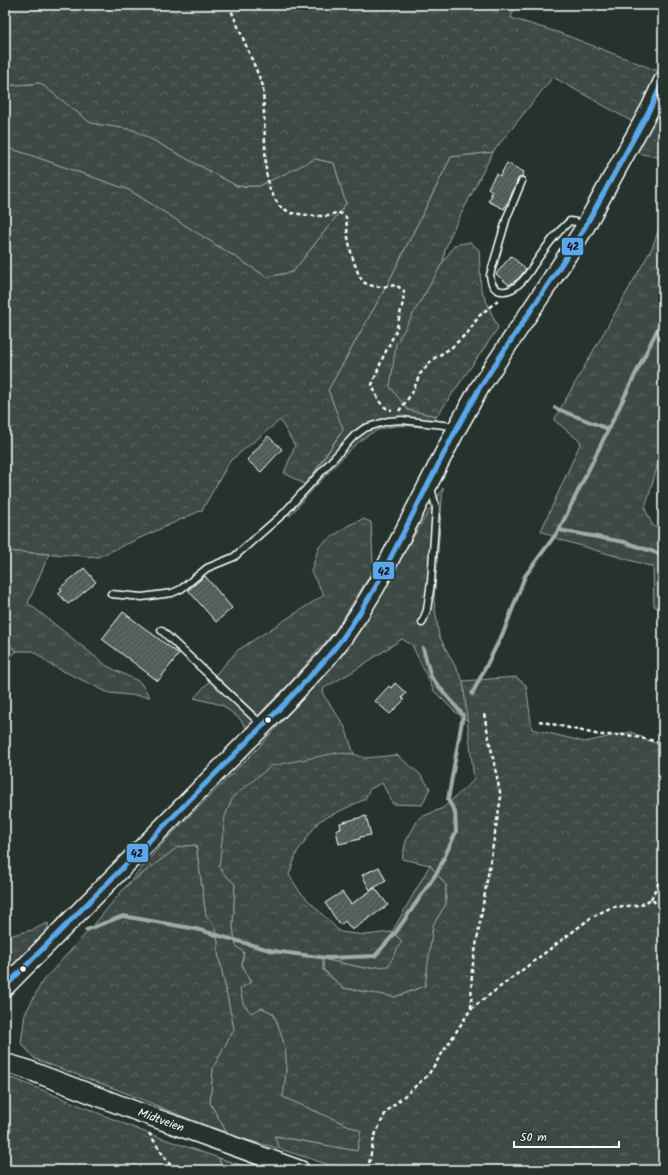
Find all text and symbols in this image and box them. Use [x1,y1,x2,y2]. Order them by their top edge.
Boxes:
line badge: 42 [561,237,584,256]
text: 42 [567,238,579,256]
line badge: 42 [372,561,395,580]
text: 42 [378,563,390,581]
unlabelled marker [263,715,273,725]
line badge: 42 [126,843,149,863]
text: 42 [131,845,143,863]
unlabelled marker [18,964,28,974]
street label: Midtveien [135,1103,187,1138]
scale bar [514,1123,619,1149]
text: 50 m [520,1128,547,1147]

